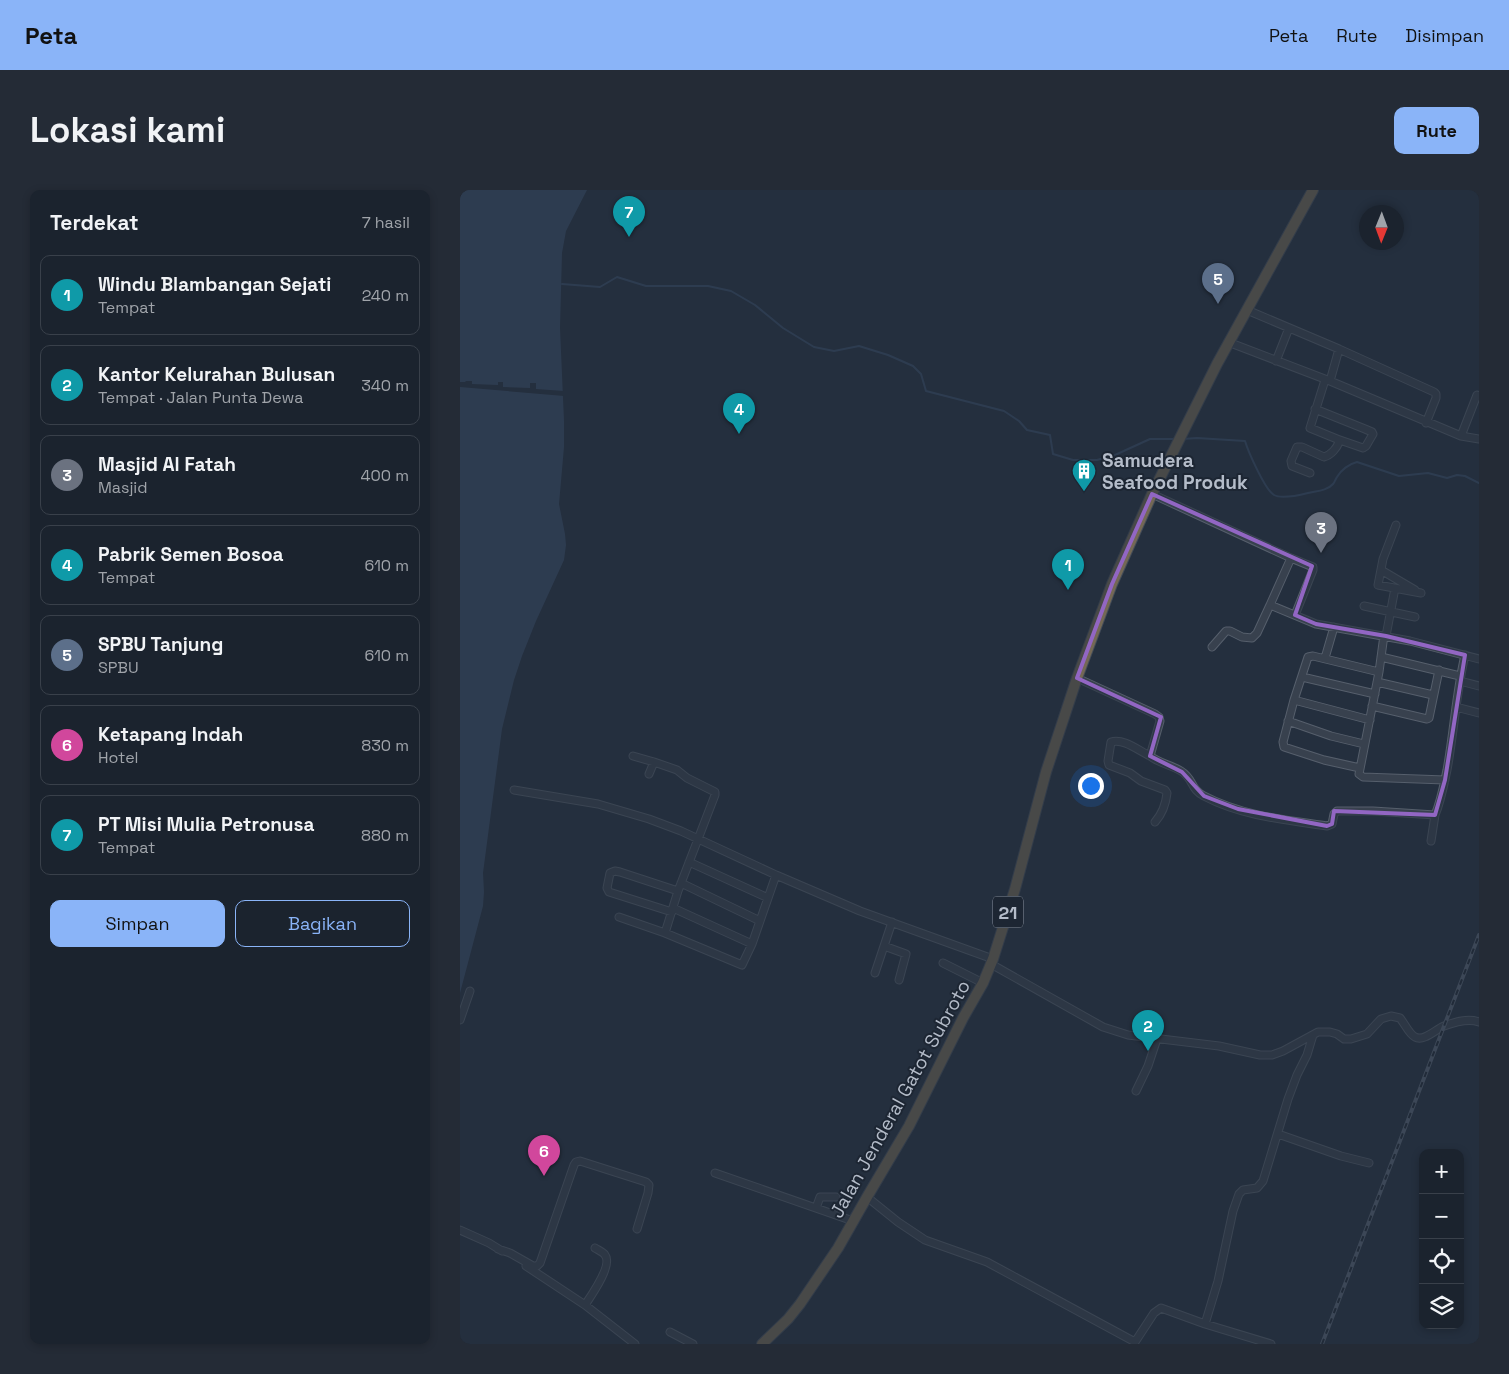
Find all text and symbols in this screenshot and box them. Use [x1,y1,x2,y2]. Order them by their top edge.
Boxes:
text: Peta [25,20,78,51]
text: Peta [1269,24,1308,47]
text: Rute [1336,24,1377,47]
text: Disimpan [1405,24,1484,47]
button: Rute [1394,107,1479,154]
text: Lokasi kami [30,108,225,152]
pin: 7 [613,196,645,237]
north arrow [1359,205,1404,250]
text: Terdekat [50,209,139,236]
text: 7 hasil [362,212,410,233]
pin: 5 [1202,263,1234,304]
text: Windu Blambangan Sejati [98,272,331,297]
text: 1 [63,285,71,306]
text: 240 m [362,285,409,306]
text: Tempat [98,297,155,318]
text: Kantor Kelurahan Bulusan [98,362,335,387]
text: 2 [62,375,72,396]
text: 340 m [361,375,409,396]
text: Tempat · Jalan Punta Dewa [98,387,303,408]
pin: 4 [723,393,755,434]
place label: Samudera Seafood Produk [1102,448,1248,495]
text: Masjid Al Fatah [98,452,236,477]
building icon: Samudera Seafood Produk [1071,458,1097,492]
text: 3 [62,465,72,486]
text: 400 m [361,465,409,486]
text: Masjid [98,477,148,498]
pin: 3 [1305,512,1337,553]
text: Pabrik Semen Bosoa [98,542,284,567]
pin: 1 [1052,549,1084,590]
text: 4 [62,555,72,576]
text: 610 m [364,555,409,576]
text: Tempat [98,567,155,588]
text: SPBU Tanjung [98,632,223,657]
text: 5 [62,645,72,666]
text: 610 m [364,645,409,666]
text: SPBU [98,657,139,678]
text: Ketapang Indah [98,722,243,747]
text: 6 [62,735,72,756]
text: 830 m [361,735,409,756]
text: Hotel [98,747,139,768]
your location [1078,773,1104,799]
text: PT Misi Mulia Petronusa [98,812,314,837]
text: 7 [63,825,71,846]
text: 880 m [361,825,409,846]
text: Tempat [98,837,155,858]
road number: 21 [993,896,1023,928]
button: Simpan [50,900,225,947]
button: Bagikan [235,900,410,947]
street label: Jalan Jenderal Gatot Subroto [824,976,976,1222]
pin: 2 [1132,1010,1164,1051]
pin: 6 [528,1135,560,1176]
map controls [1419,1149,1464,1329]
button: + [1419,1149,1464,1194]
button: − [1419,1194,1464,1239]
button: locate [1419,1239,1464,1284]
button: layers [1419,1284,1464,1329]

